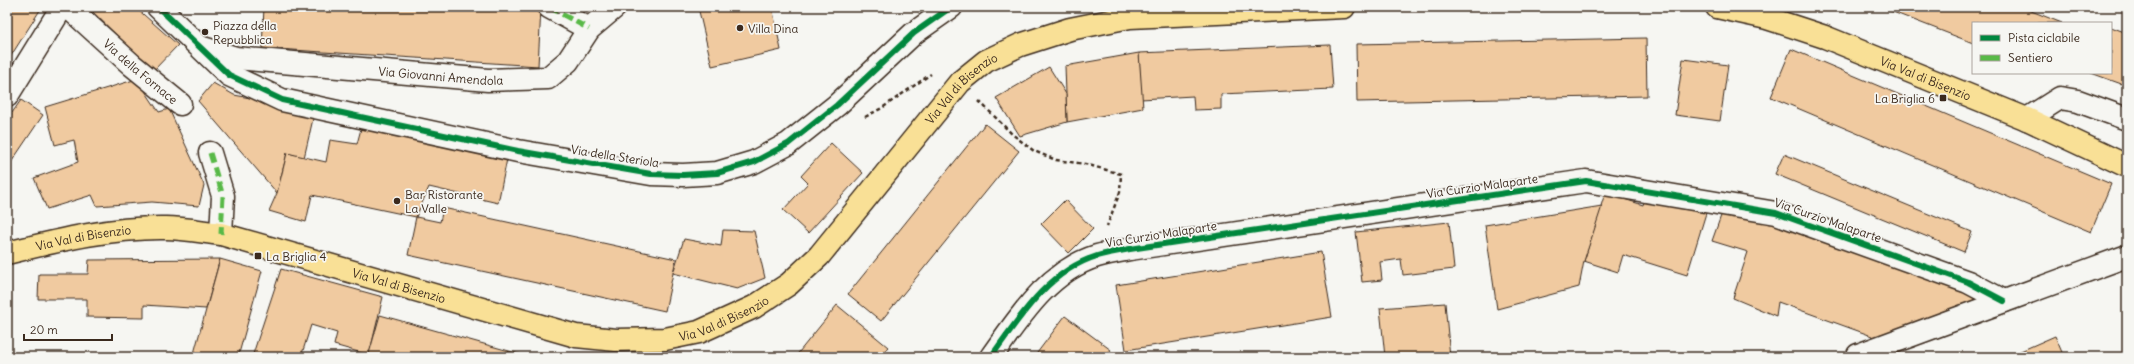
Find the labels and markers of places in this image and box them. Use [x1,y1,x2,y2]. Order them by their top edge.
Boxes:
place label: Piazza della Repubblica [213,18,277,47]
place label: Villa Dina [748,21,798,36]
marker: Villa Dina [735,23,745,33]
marker: Piazza della Repubblica [200,27,210,37]
place label: La Briglia 6 [1875,91,1935,106]
marker: La Briglia 6 [1938,93,1948,103]
place label: Bar Ristorante La Valle [405,187,483,216]
marker: Bar Ristorante La Valle [392,196,402,206]
place label: La Briglia 4 [266,249,326,264]
marker: La Briglia 4 [253,251,263,261]

